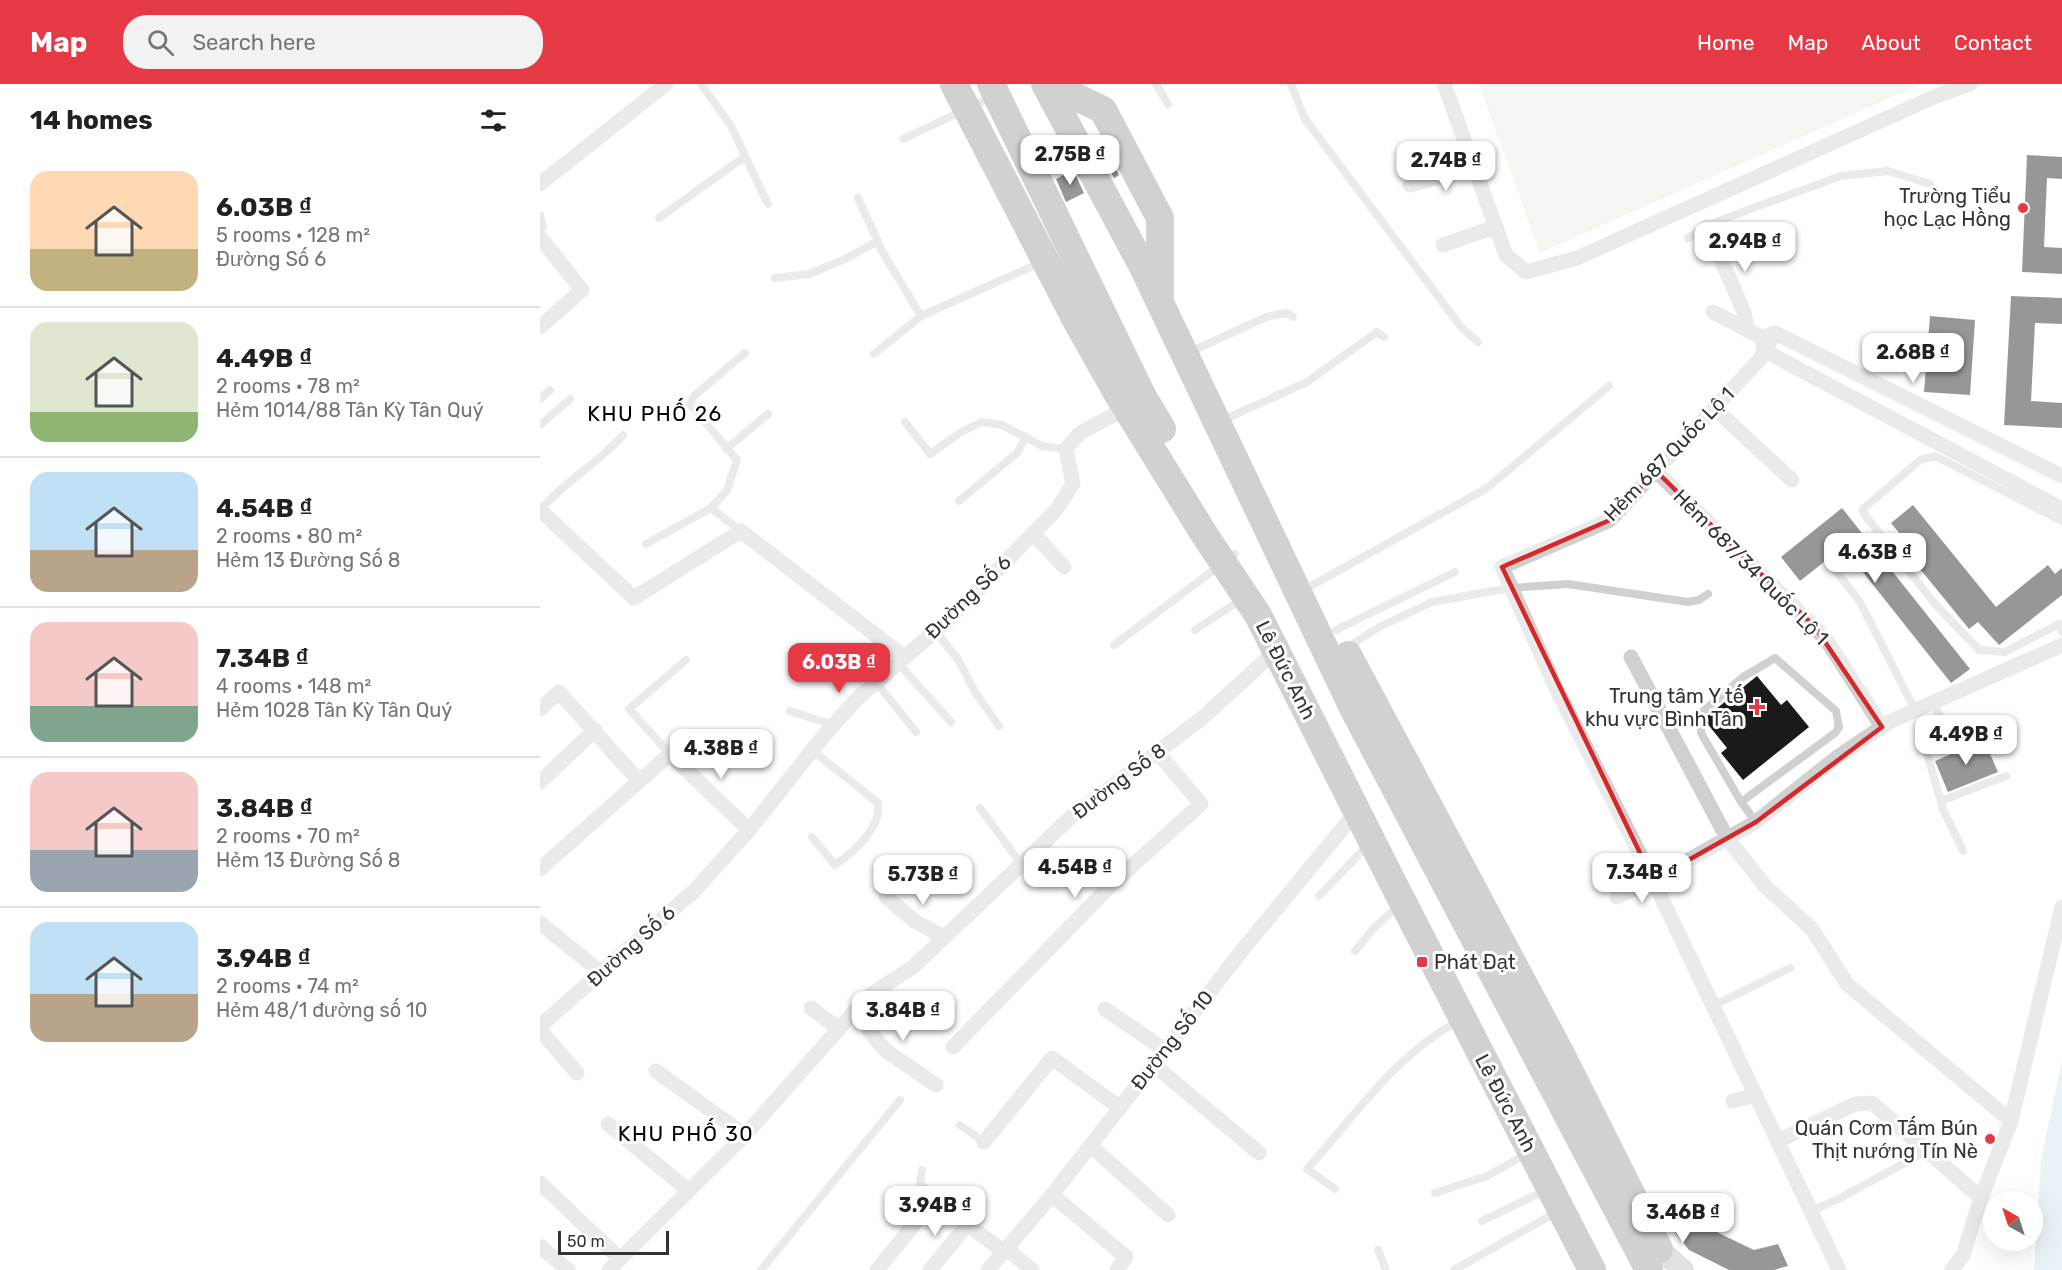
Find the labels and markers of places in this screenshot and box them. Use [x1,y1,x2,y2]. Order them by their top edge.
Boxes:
pin: 2.75B ₫ [1015,135,1125,186]
pin: 2.74B ₫ [1391,141,1501,192]
place label: Trường Tiểu học Lạc Hồng [1884,184,2011,231]
marker: Trường Tiểu học Lạc Hồng [2016,201,2030,215]
pin: 2.94B ₫ [1690,222,1800,273]
pin: 2.68B ₫ [1858,333,1968,384]
pin: 4.63B ₫ [1820,533,1930,584]
pin: 6.03B ₫ [784,643,894,694]
place label: Trung tâm Y tế khu vực Bình Tân [1585,684,1744,731]
marker: Trung tâm Y tế khu vực Bình Tân [1748,698,1766,716]
pin: 4.49B ₫ [1911,715,2021,766]
pin: 4.38B ₫ [666,729,776,780]
pin: 4.54B ₫ [1020,848,1130,899]
pin: 7.34B ₫ [1587,853,1697,904]
pin: 5.73B ₫ [868,855,978,906]
place label: Phát Đạt [1434,950,1516,974]
marker: Phát Đạt [1415,955,1429,969]
pin: 3.84B ₫ [848,991,958,1042]
place label: Quán Cơm Tấm Bún Thịt nướng Tín Nè [1795,1116,1978,1163]
marker: Quán Cơm Tấm Bún Thịt nướng Tín Nè [1983,1132,1997,1146]
pin: 3.94B ₫ [880,1186,990,1237]
pin: 3.46B ₫ [1628,1193,1738,1244]

